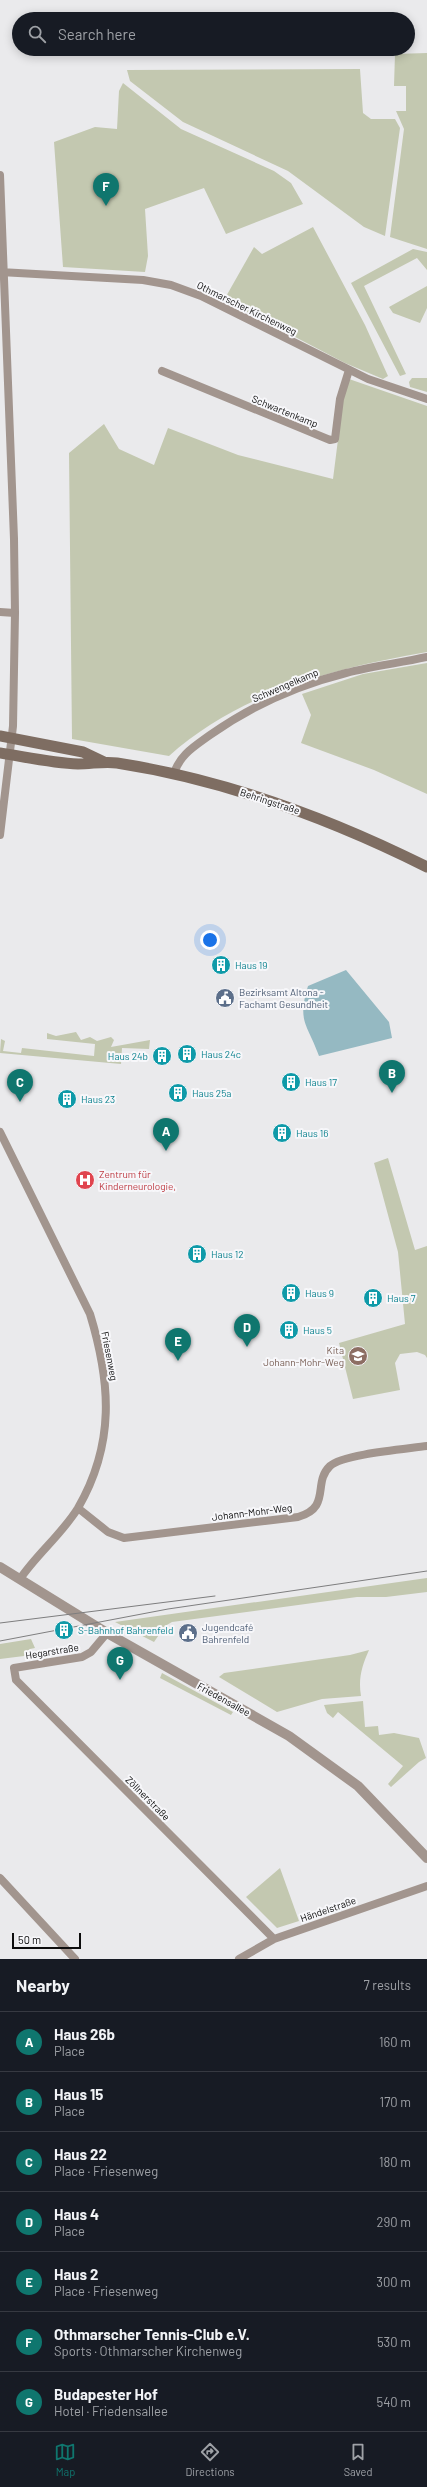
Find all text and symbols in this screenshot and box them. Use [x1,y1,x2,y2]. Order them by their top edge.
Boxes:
search box [12,12,415,56]
icon: search [26,23,48,45]
text: Search here [58,25,136,43]
pin: F [93,173,119,206]
street label: Othmarscher Kirchenweg [195,279,299,337]
street label: Schwartenkamp [250,392,320,430]
street label: Schwengelkamp [250,666,320,704]
street label: Behringstraße [239,786,301,816]
your location [200,930,220,950]
building icon: Haus 19 [210,954,232,976]
place label: Haus 19 [235,959,268,971]
place label: Bezirksamt Altona - Fachamt Gesundheit [239,986,329,1010]
public building icon: Bezirksamt Altona - Fachamt Gesundheit [214,987,236,1009]
building icon: Haus 24c [176,1043,198,1065]
building icon: Haus 24b [151,1045,173,1067]
place label: Haus 24c [201,1048,241,1060]
place label: Haus 24b [108,1050,148,1062]
pin: B [379,1060,405,1093]
pin: C [7,1069,33,1102]
building icon: Haus 17 [280,1071,302,1093]
place label: Haus 17 [305,1076,337,1088]
building icon: Haus 25a [167,1082,189,1104]
place label: Haus 25a [192,1087,231,1099]
building icon: Haus 23 [56,1088,78,1110]
place label: Haus 23 [81,1093,115,1105]
pin: A [153,1118,179,1151]
building icon: Haus 16 [271,1122,293,1144]
place label: Haus 16 [296,1127,328,1139]
place label: Zentrum für Kinderneurologie, [99,1168,176,1192]
hospital icon: Zentrum für Kinderneurologie, [74,1169,96,1191]
building icon: Haus 12 [186,1243,208,1265]
place label: Haus 12 [211,1248,244,1260]
building icon: Haus 9 [280,1282,302,1304]
place label: Haus 9 [305,1287,334,1299]
building icon: Haus 7 [362,1287,384,1309]
place label: Haus 7 [387,1292,416,1304]
pin: D [234,1314,260,1347]
building icon: Haus 5 [278,1319,300,1341]
place label: Haus 5 [303,1324,332,1336]
pin: E [165,1328,191,1361]
street label: Friesenweg [99,1330,121,1382]
place label: Kita Johann-Mohr-Weg [263,1344,344,1368]
school or university icon: Kita Johann-Mohr-Weg [347,1345,369,1367]
street label: Johann-Mohr-Weg [211,1501,293,1523]
building icon: S-Bahnhof Bahrenfeld [53,1619,75,1641]
place label: Jugendcafé Bahrenfeld [202,1621,253,1645]
public building icon: Jugendcafé Bahrenfeld [177,1622,199,1644]
place label: S-Bahnhof Bahrenfeld [78,1624,173,1636]
street label: Hegarstraße [24,1641,80,1661]
pin: G [107,1647,133,1680]
street label: Friedensallee [196,1680,252,1718]
street label: Zöllnerstraße [123,1773,173,1823]
street label: Händelstraße [299,1894,357,1924]
scale bar [12,1931,81,1950]
text: 50 m [18,1933,41,1946]
text: Nearby [16,1975,70,1995]
text: 7 results [364,1977,411,1993]
text: Haus 26b [54,2025,115,2043]
text: A [25,2034,33,2050]
text: 160 m [379,2034,411,2050]
text: Place [54,2043,85,2059]
text: Haus 15 [54,2085,103,2103]
text: B [25,2094,33,2110]
text: 170 m [380,2094,411,2110]
text: Place [54,2103,85,2119]
text: Haus 22 [54,2145,107,2163]
text: C [25,2154,33,2170]
text: 180 m [379,2154,411,2170]
text: Place · Friesenweg [54,2163,158,2179]
text: Haus 4 [54,2205,99,2223]
text: D [25,2214,33,2230]
text: 290 m [377,2214,411,2230]
text: Place [54,2223,85,2239]
text: Haus 2 [54,2265,98,2283]
text: E [25,2274,33,2290]
text: 300 m [376,2274,411,2290]
text: Place · Friesenweg [54,2283,158,2299]
text: Othmarscher Tennis-Club e.V. [54,2325,250,2343]
text: F [25,2334,33,2350]
text: 530 m [377,2334,411,2350]
text: Sports · Othmarscher Kirchenweg [54,2343,242,2359]
text: Budapester Hof [54,2385,158,2403]
text: G [25,2394,33,2410]
text: 540 m [376,2394,411,2410]
text: Hotel · Friedensallee [54,2403,168,2419]
tab: Map [54,2441,76,2478]
tab: Directions [185,2441,235,2478]
tab: Saved [344,2441,373,2478]

